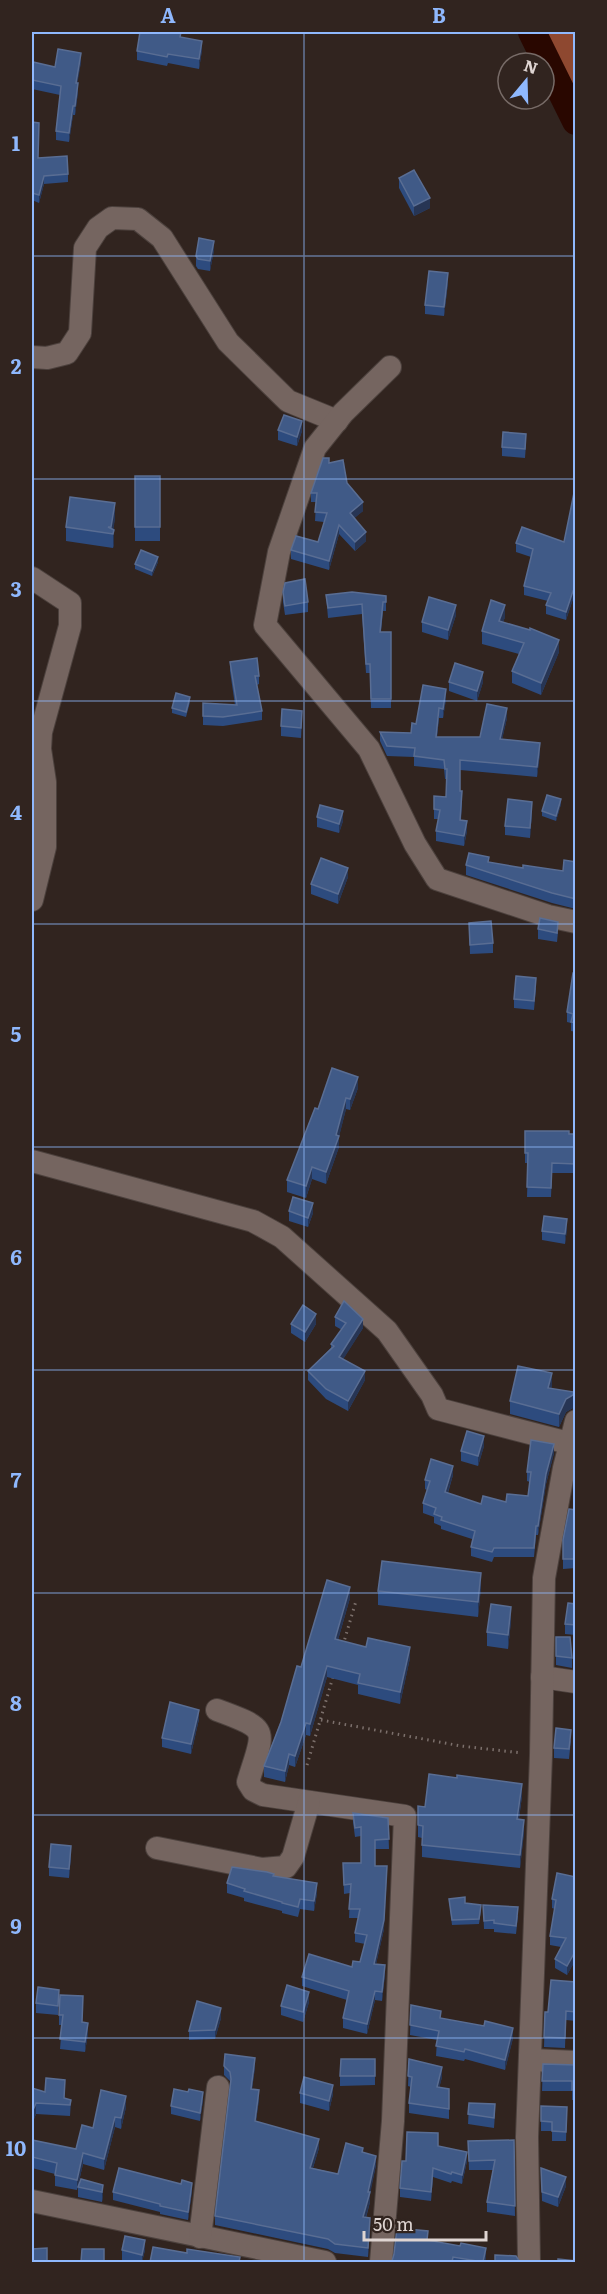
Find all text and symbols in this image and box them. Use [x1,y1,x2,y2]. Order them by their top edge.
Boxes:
text: A [160,0,176,29]
text: B [432,0,446,29]
north arrow [496,51,556,111]
text: N [521,52,541,79]
text: 1 [12,127,20,157]
text: 2 [11,350,22,380]
text: 3 [10,573,22,603]
text: 4 [10,796,22,826]
text: 5 [11,1018,22,1048]
text: 6 [10,1241,22,1271]
text: 7 [11,1464,22,1494]
text: 8 [10,1687,22,1717]
text: 9 [10,1910,22,1940]
text: 10 [6,2132,26,2162]
scale bar [364,2204,486,2242]
text: 50 m [373,2210,414,2237]

